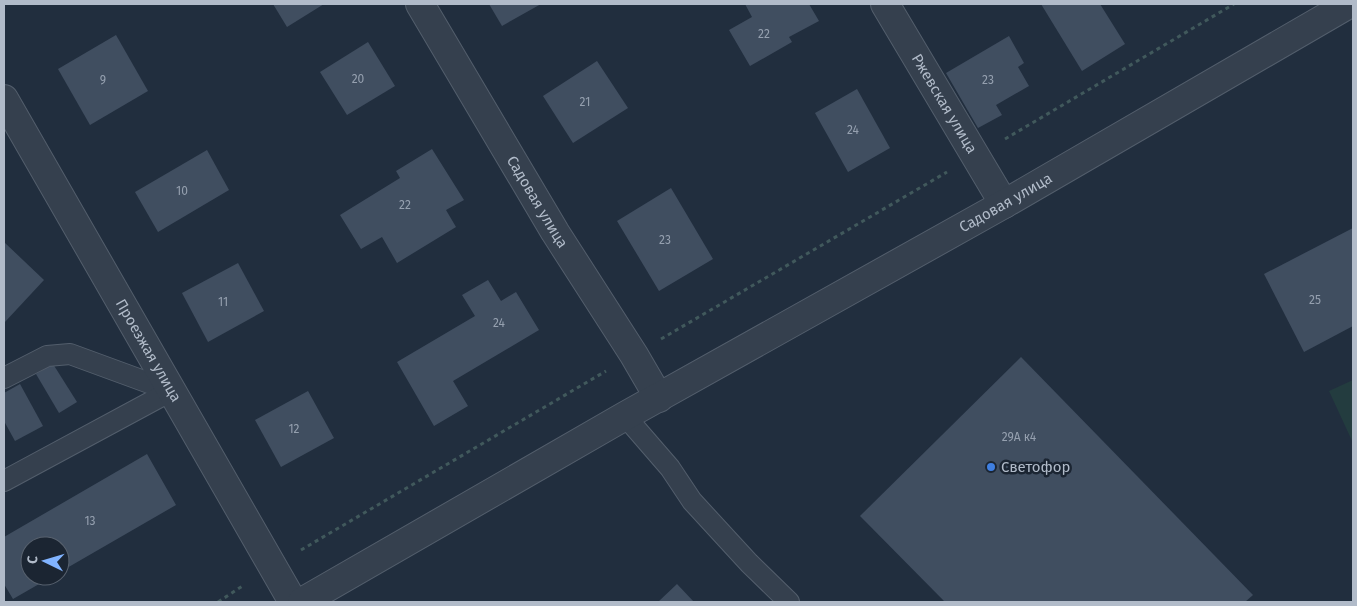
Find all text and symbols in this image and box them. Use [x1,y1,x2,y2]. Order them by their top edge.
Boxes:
house number: 22 [758,27,770,41]
street label: Ржевская улица [908,51,981,157]
house number: 20 [352,72,365,86]
house number: 9 [100,73,106,87]
house number: 23 [982,73,994,87]
house number: 21 [580,95,590,109]
house number: 24 [847,123,860,137]
street label: Садовая улица [503,153,572,251]
street label: Садовая улица [956,169,1055,236]
house number: 10 [176,184,188,198]
house number: 22 [399,198,411,212]
house number: 23 [659,233,671,247]
house number: 25 [1309,293,1321,307]
house number: 11 [218,295,228,309]
street label: Проезжая улица [112,296,185,405]
house number: 24 [493,316,506,330]
house number: 12 [288,422,300,436]
house number: 29А к4 [1002,430,1037,444]
place label: Светофор [1001,458,1070,476]
marker: Светофор [985,461,997,473]
house number: 13 [84,514,96,528]
north arrow [20,536,70,586]
text: С [24,555,41,565]

